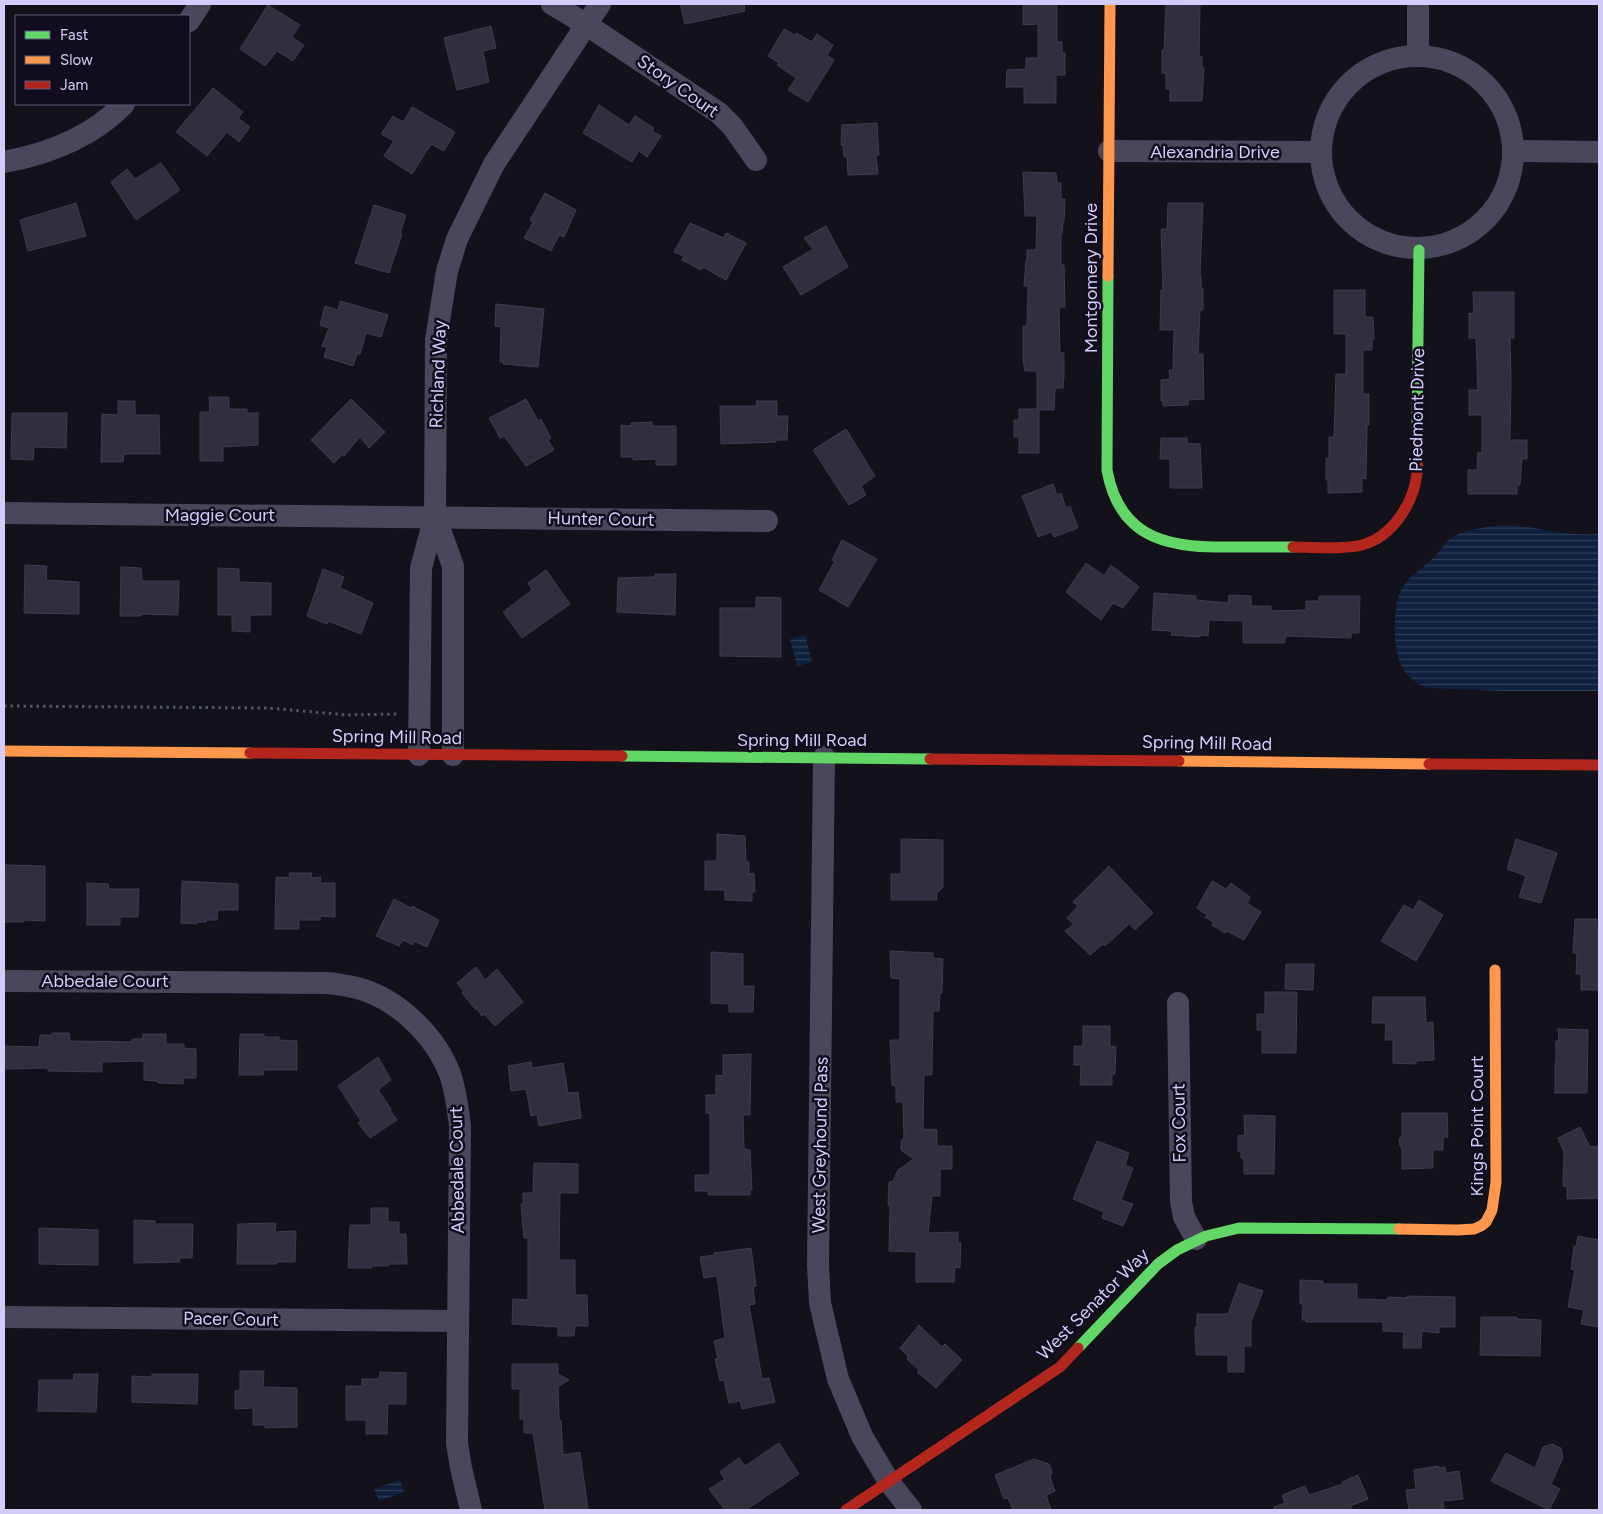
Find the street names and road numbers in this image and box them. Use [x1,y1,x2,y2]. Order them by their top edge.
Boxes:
street label: Story Court [633,50,723,122]
street label: Alexandria Drive [1150,141,1280,163]
street label: Montgomery Drive [1080,203,1102,353]
street label: Richland Way [425,319,451,429]
street label: Piedmont Drive [1405,348,1429,472]
street label: Maggie Court [165,504,275,526]
street label: Hunter Court [547,507,655,531]
street label: Spring Mill Road [332,725,462,749]
street label: Spring Mill Road [737,729,867,751]
street label: Spring Mill Road [1142,731,1272,755]
street label: Abbedale Court [41,970,169,992]
street label: Kings Point Court [1466,1055,1488,1197]
street label: West Greyhound Pass [807,1057,833,1233]
street label: Fox Court [1167,1083,1191,1163]
street label: Abbedale Court [445,1106,469,1234]
street label: West Senator Way [1033,1243,1154,1364]
street label: Pacer Court [183,1307,279,1331]

